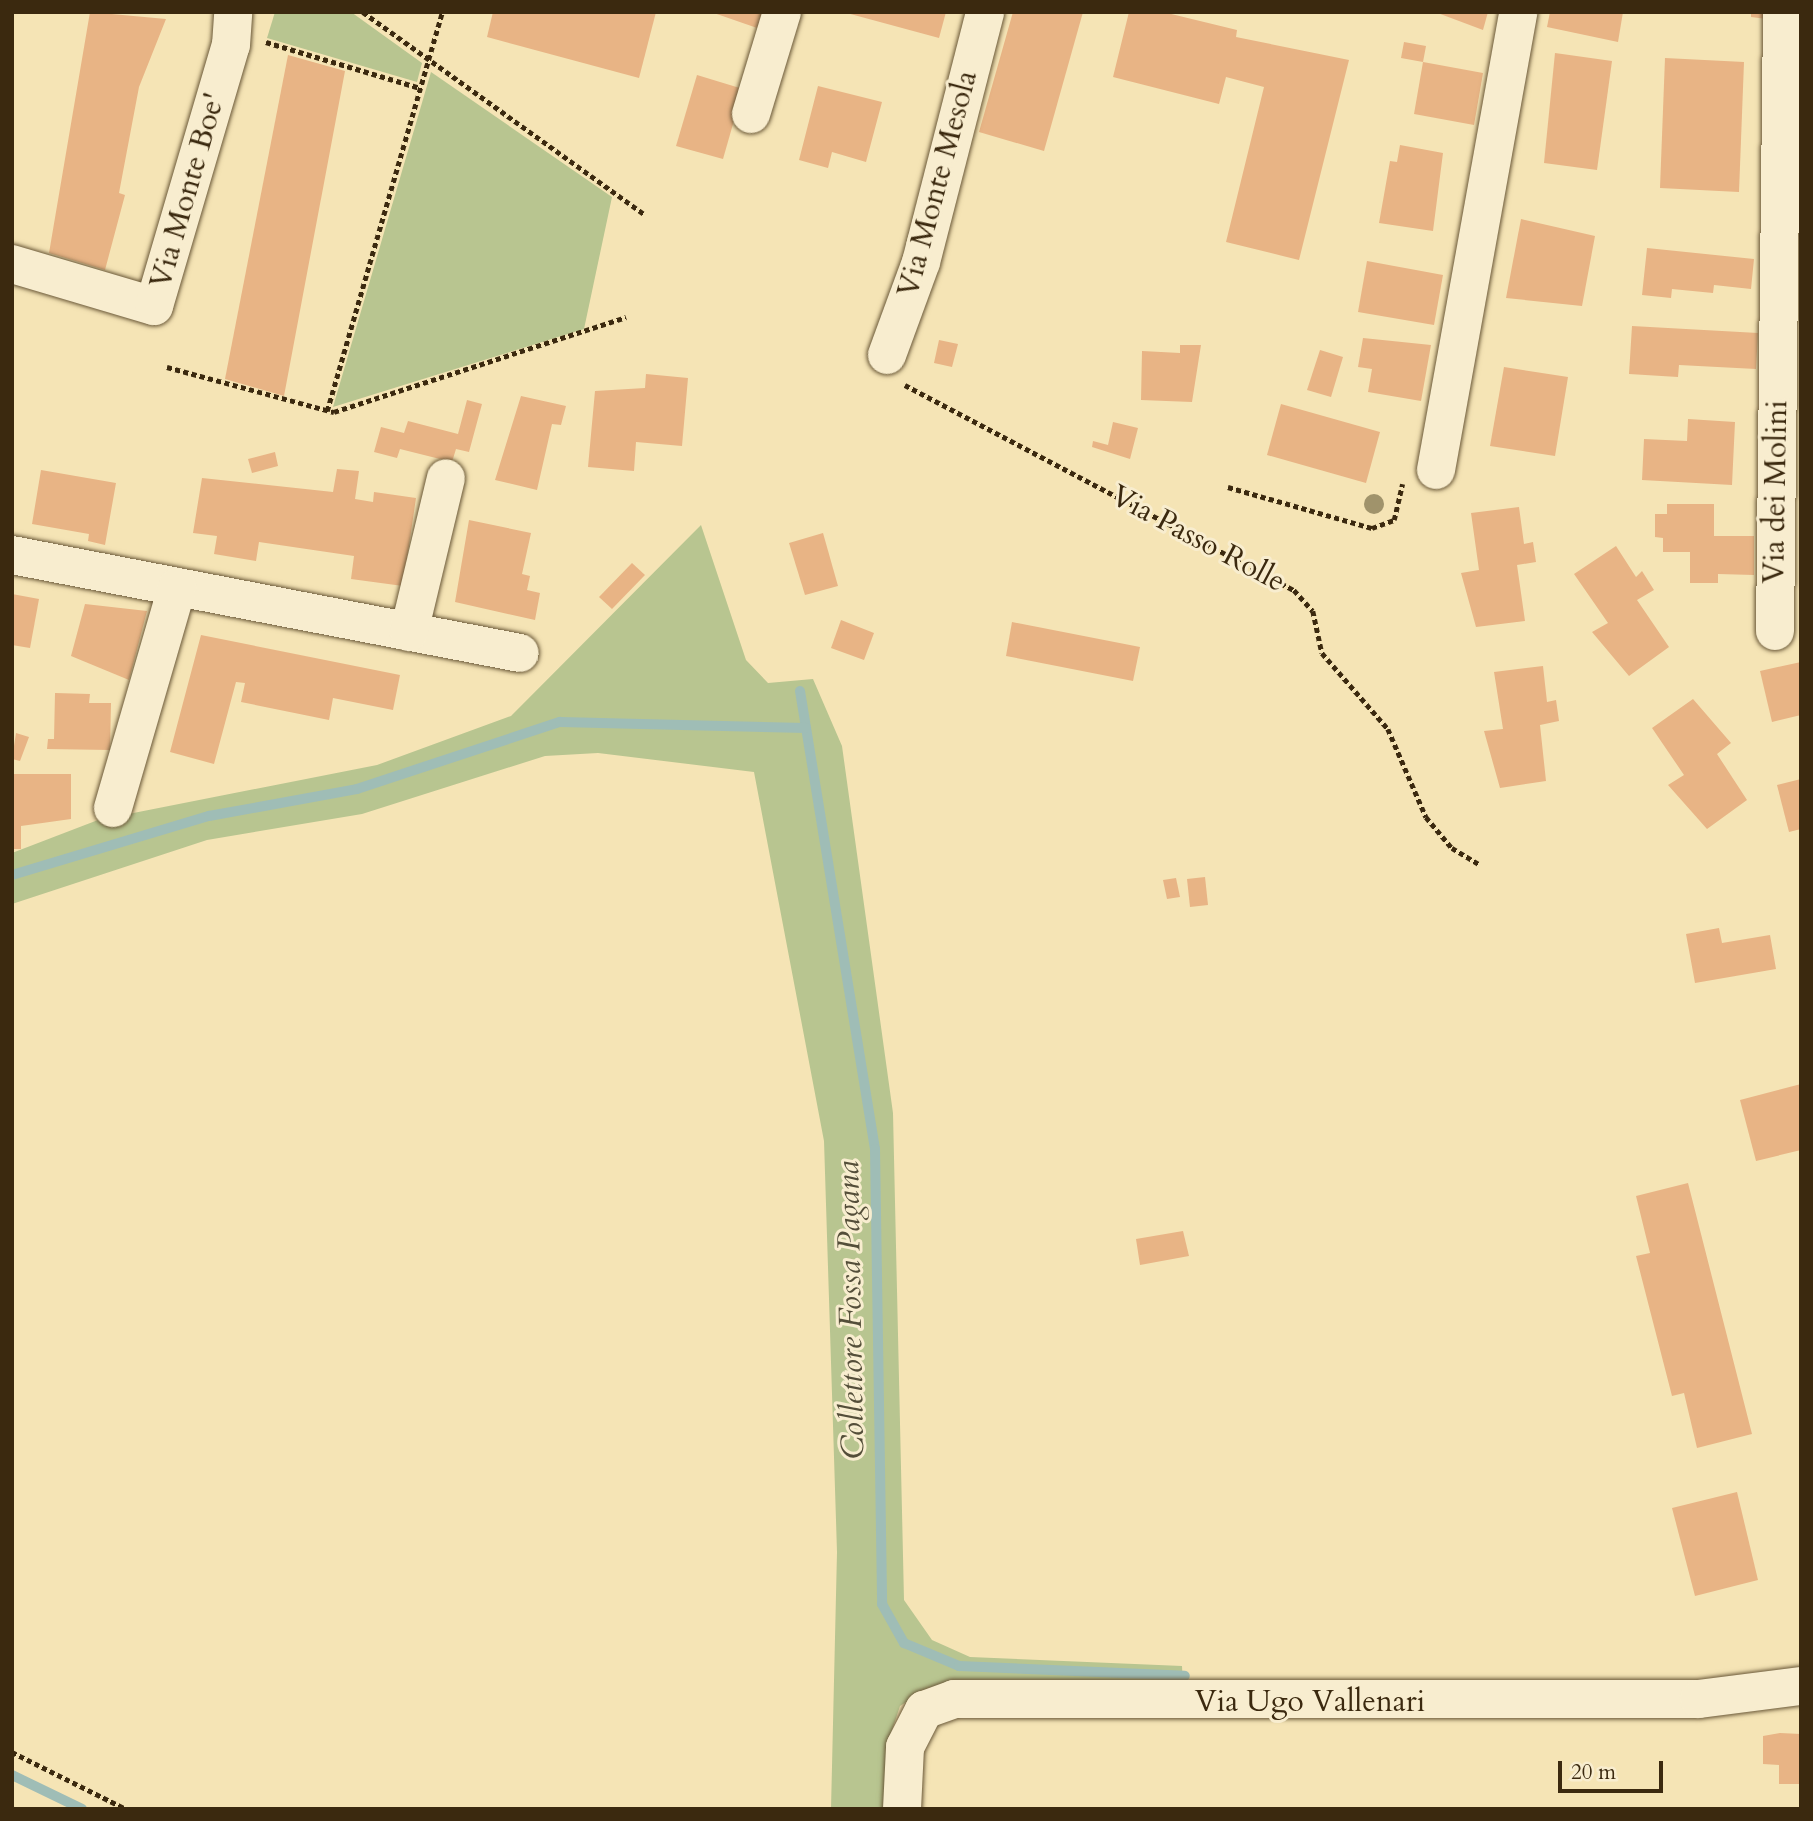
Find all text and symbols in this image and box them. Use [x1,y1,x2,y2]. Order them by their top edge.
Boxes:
street label: Via Monte Mesola [890,67,986,301]
street label: Via Monte Boe' [143,89,233,293]
street label: Via dei Molini [1756,400,1796,584]
street label: Via Passo Rolle [1105,478,1291,600]
water label: Collettore Fossa Pagana [829,1160,873,1460]
street label: Via Ugo Vallenari [1195,1684,1425,1720]
scale bar [1561,1748,1666,1792]
text: 20 m [1571,1758,1616,1787]

